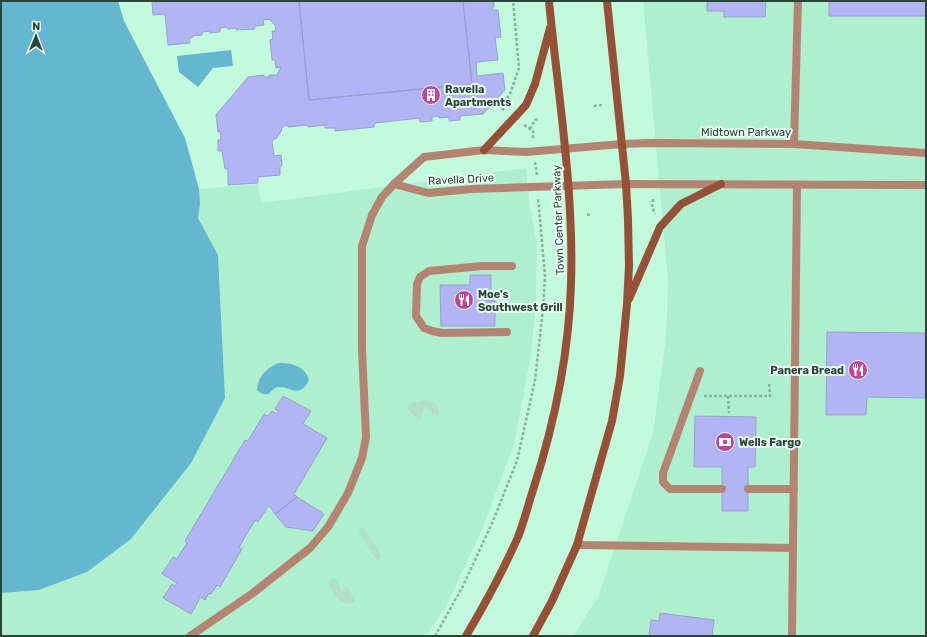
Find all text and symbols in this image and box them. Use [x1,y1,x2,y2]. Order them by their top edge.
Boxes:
north arrow [16,16,56,56]
text: N [32,20,40,33]
place label: Ravella Apartments [445,83,511,109]
building icon: Ravella Apartments [420,84,442,106]
street label: Midtown Parkway [701,126,791,139]
street label: Town Center Parkway [550,165,567,275]
street label: Ravella Drive [428,171,494,188]
place label: Moe's Southwest Grill [478,288,563,314]
restaurant icon: Moe's Southwest Grill [453,289,475,311]
restaurant icon: Panera Bread [847,359,869,381]
place label: Panera Bread [770,364,844,377]
bank icon: Wells Fargo [714,431,736,453]
place label: Wells Fargo [739,436,801,449]

